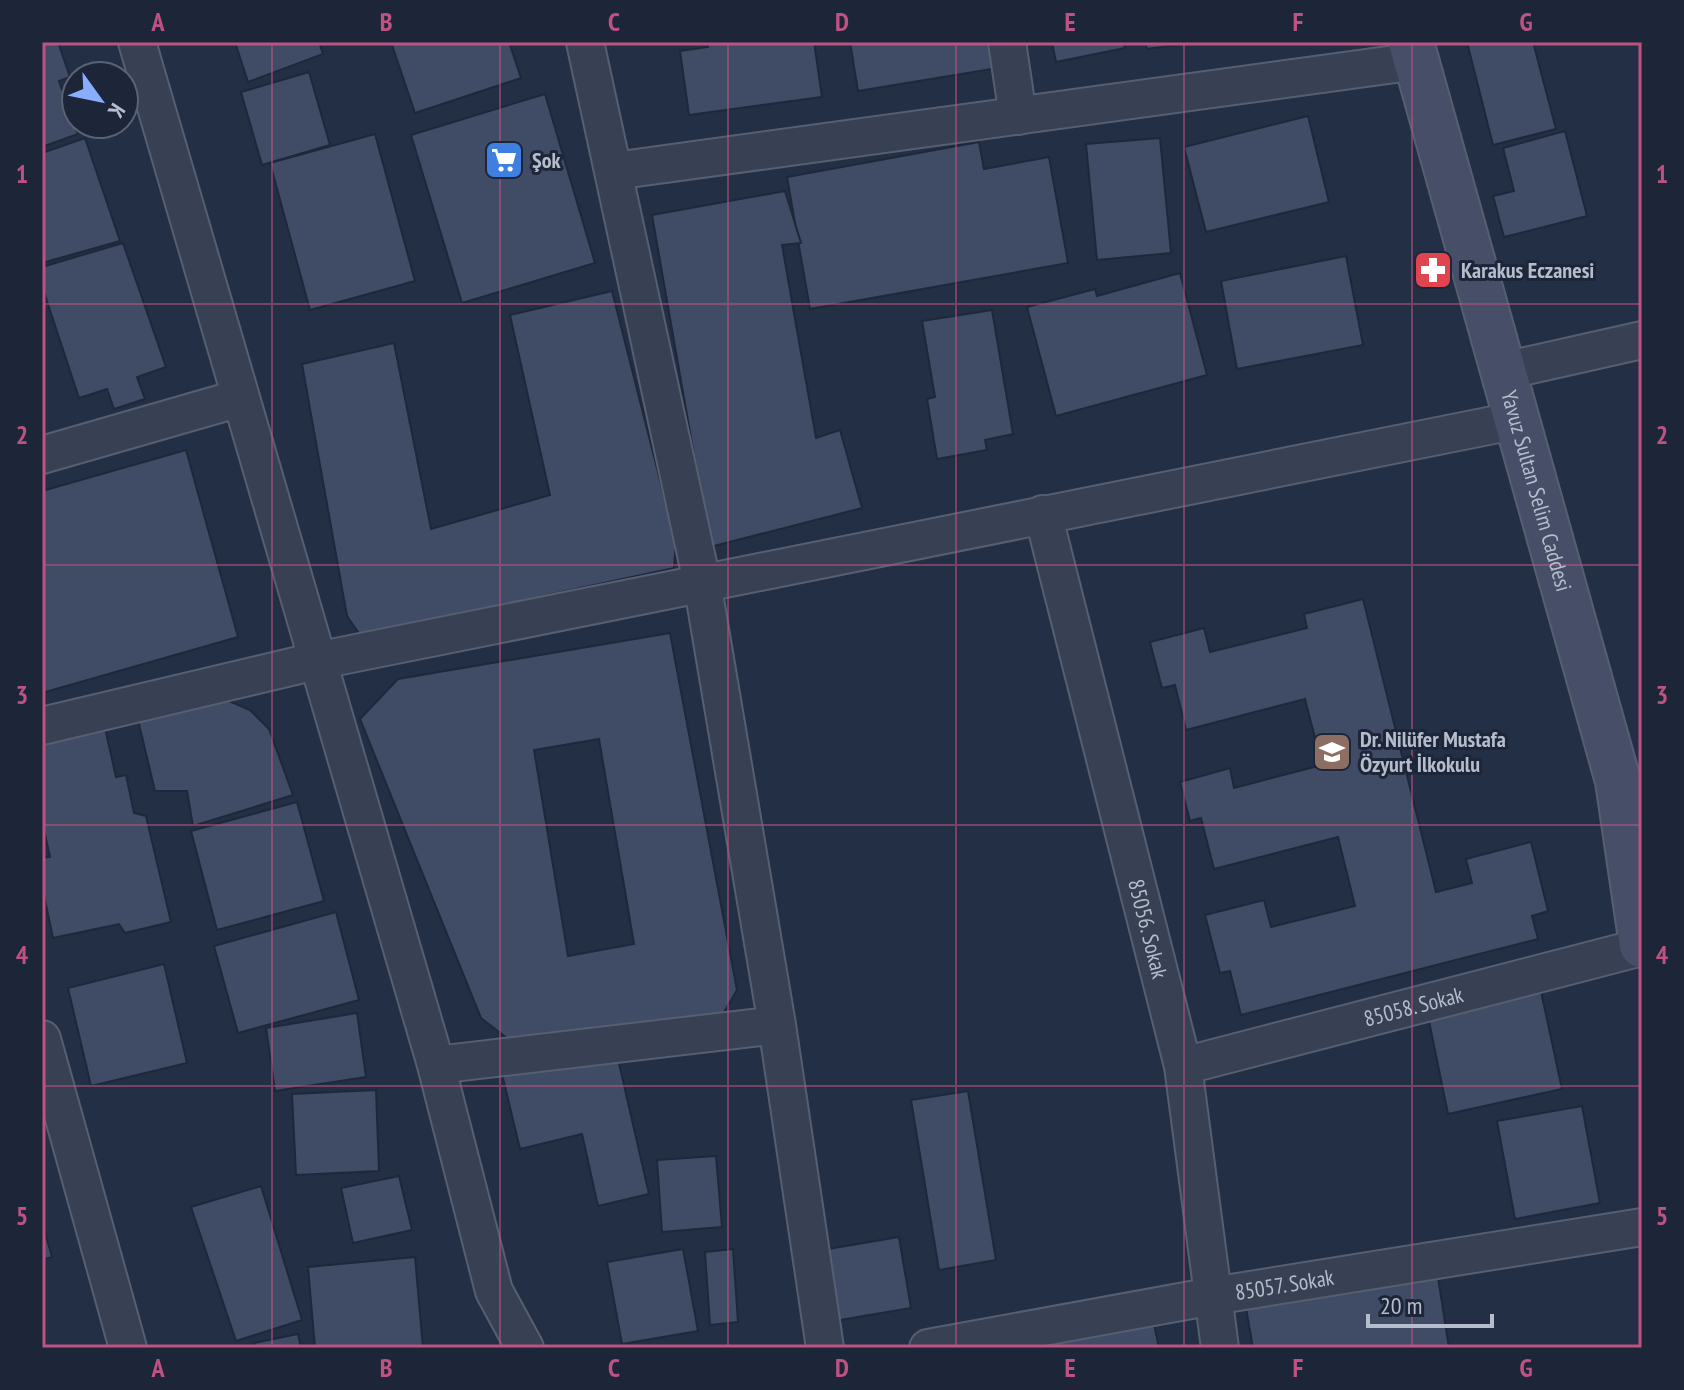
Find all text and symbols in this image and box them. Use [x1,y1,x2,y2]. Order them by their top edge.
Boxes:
text: A [150,5,165,38]
text: B [380,5,393,38]
text: C [608,5,620,38]
text: D [835,5,849,38]
text: E [1064,5,1076,38]
text: F [1293,5,1304,38]
text: G [1519,5,1533,38]
north arrow [60,60,140,140]
text: K [102,98,132,124]
supermarket icon: Şok [483,139,525,181]
place label: Şok [532,146,561,174]
text: 1 [16,157,28,190]
text: 1 [1656,157,1668,190]
pharmacy icon: Karakus Eczanesi [1412,249,1454,291]
place label: Karakus Eczanesi [1461,256,1594,284]
street label: Yavuz Sultan Selim Caddesi [1495,387,1578,594]
text: 2 [16,418,28,451]
text: 2 [1656,418,1668,451]
text: 3 [16,678,28,711]
text: 3 [1656,678,1668,711]
place label: Dr. Nilüfer Mustafa Özyurt İlkokulu [1360,725,1506,778]
school or university icon: Dr. Nilüfer Mustafa Özyurt İlkokulu [1311,731,1353,773]
street label: 85056. Sokak [1122,876,1174,982]
text: 4 [16,938,29,971]
text: 4 [1656,938,1669,971]
street label: 85058. Sokak [1361,980,1466,1033]
text: 5 [16,1199,28,1232]
text: 5 [1656,1199,1668,1232]
street label: 85057. Sokak [1233,1263,1336,1306]
scale bar [1368,1278,1492,1328]
text: 20 m [1380,1290,1422,1321]
text: A [150,1351,165,1384]
text: B [380,1351,393,1384]
text: C [608,1351,620,1384]
text: D [835,1351,849,1384]
text: E [1064,1351,1076,1384]
text: F [1293,1351,1304,1384]
text: G [1519,1351,1533,1384]

